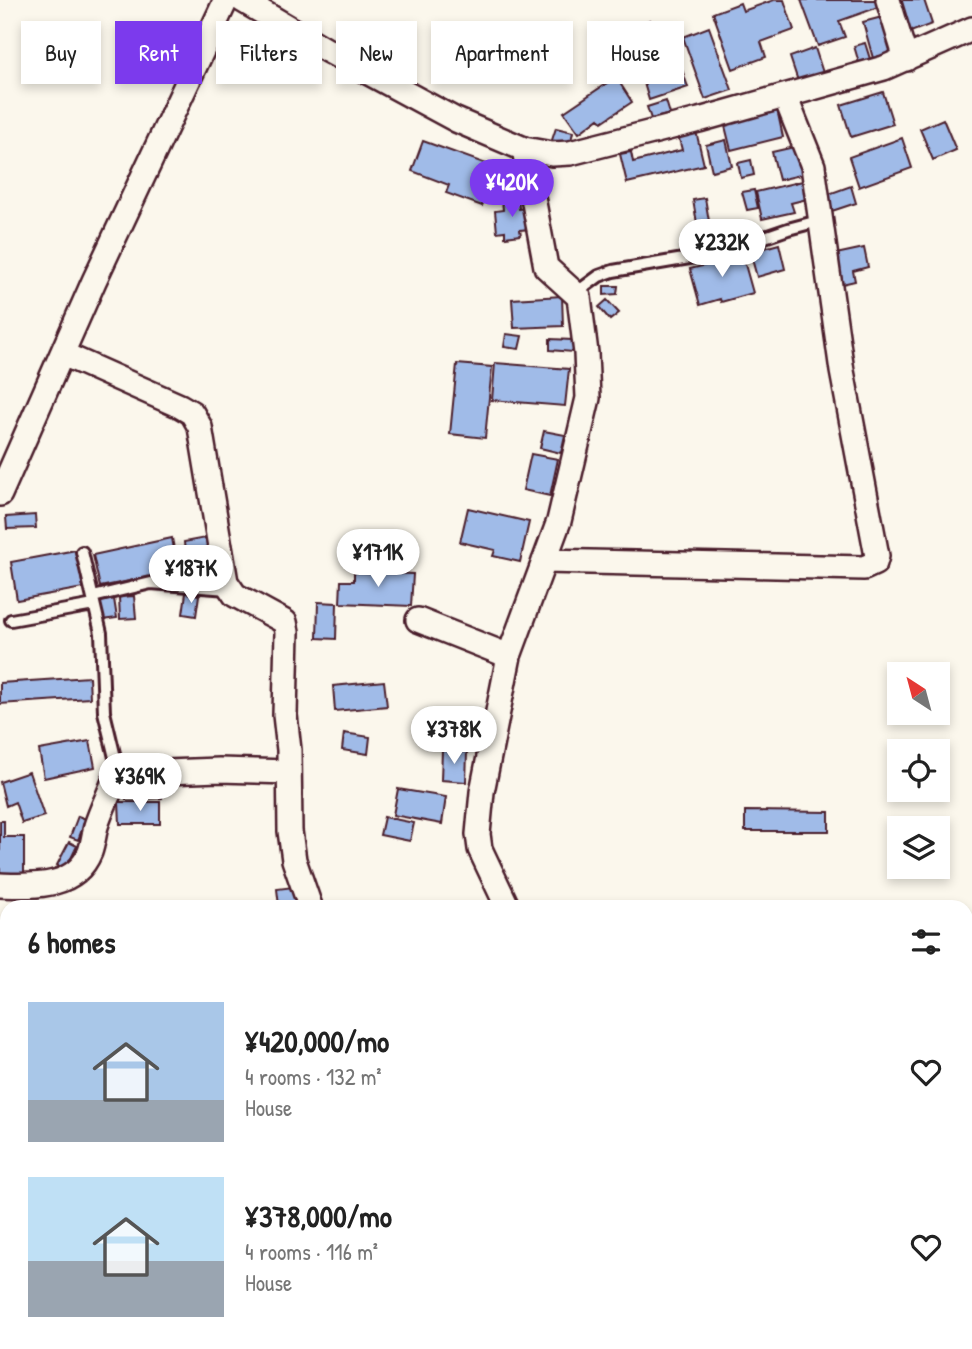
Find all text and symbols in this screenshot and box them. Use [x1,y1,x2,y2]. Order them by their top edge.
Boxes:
chip: Buy [21,21,101,84]
chip: Rent [115,21,202,84]
chip: Filters [216,21,322,84]
chip: New [336,21,417,84]
chip: Apartment [431,21,573,84]
chip: House [587,21,684,84]
pin: ¥420K [463,160,561,219]
text: ¥420K [486,166,538,197]
pin: ¥232K [673,219,771,279]
text: ¥232K [695,226,749,257]
pin: ¥171K [329,530,427,589]
text: ¥171K [353,536,403,567]
pin: ¥187K [142,546,240,605]
text: ¥187K [165,552,217,583]
north arrow [887,662,950,724]
map controls [887,662,950,879]
pin: ¥378K [405,706,503,766]
text: ¥378K [427,713,481,744]
button: locate [887,739,950,802]
pin: ¥369K [91,754,189,813]
text: ¥369K [115,760,165,791]
button: layers [887,816,950,879]
text: 6 homes [28,922,115,962]
icon: filters [907,923,945,961]
text: ¥420,000/mo [245,1021,389,1061]
icon: home [84,1030,168,1114]
icon: heart [907,1053,945,1091]
text: 4 rooms · 132 m² [245,1061,382,1092]
text: House [245,1092,292,1123]
text: ¥378,000/mo [245,1196,392,1236]
icon: home [84,1205,168,1289]
icon: heart [907,1228,945,1266]
text: 4 rooms · 116 m² [245,1236,378,1267]
text: House [245,1267,292,1298]

